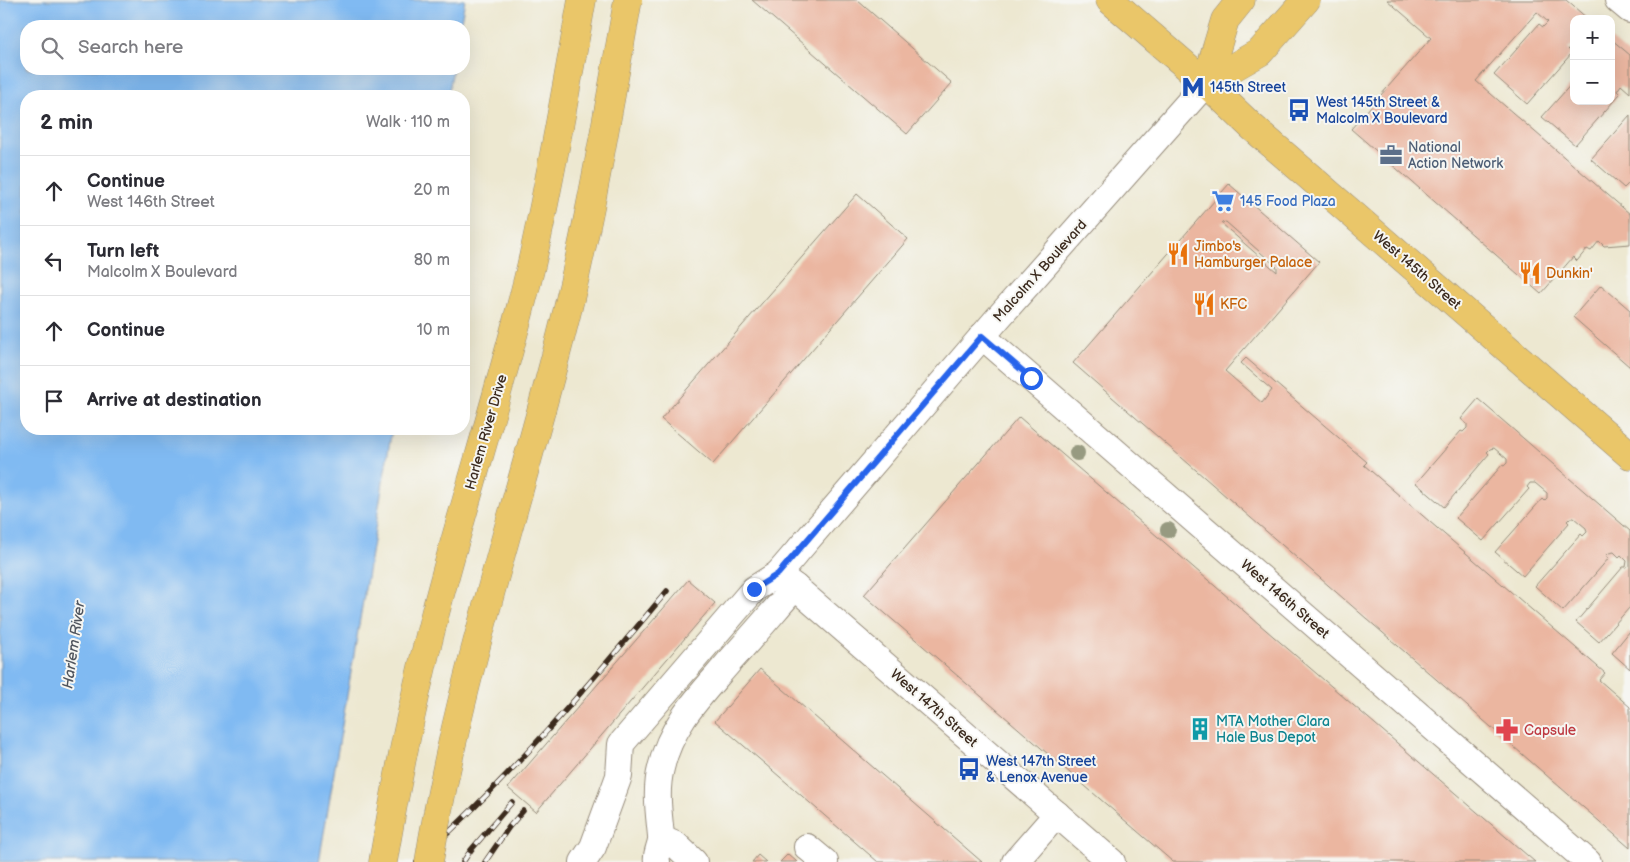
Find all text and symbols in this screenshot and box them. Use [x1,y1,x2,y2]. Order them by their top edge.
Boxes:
map controls [1570,15,1615,105]
button: + [1570,15,1615,60]
search box [20,20,470,75]
icon: search [38,34,66,62]
text: Search here [78,36,183,59]
button: − [1570,60,1615,105]
metro station icon: 145th Street [1180,74,1206,100]
place label: 145th Street [1210,79,1287,96]
place label: West 145th Street & Malcolm X Boulevard [1316,94,1448,127]
bus stop icon: West 145th Street & Malcolm X Boulevard [1286,97,1312,123]
text: 2 min [40,110,93,135]
text: Walk · 110 m [366,113,450,132]
place label: National Action Network [1408,139,1503,172]
office icon: National Action Network [1378,142,1404,168]
text: Continue [87,170,165,193]
icon: ahead [40,177,68,205]
text: 20 m [414,181,450,200]
supermarket icon: 145 Food Plaza [1210,188,1236,214]
text: West 146th Street [87,193,215,212]
place label: 145 Food Plaza [1240,193,1336,210]
street label: Malcolm X Boulevard [990,216,1090,326]
street label: West 145th Street [1369,227,1465,313]
place label: Jimbo's Hamburger Palace [1194,238,1312,271]
text: Turn left [87,240,159,263]
restaurant icon: Jimbo's Hamburger Palace [1165,241,1191,267]
icon: left [40,247,68,275]
text: 80 m [414,251,450,270]
restaurant icon: Dunkin' [1517,260,1543,286]
text: Malcolm X Boulevard [87,263,237,282]
place label: Dunkin' [1546,265,1593,282]
restaurant icon: KFC [1191,291,1217,317]
place label: KFC [1220,296,1247,313]
icon: ahead [40,317,68,345]
text: Continue [87,319,165,342]
text: 10 m [417,321,450,340]
route start [1020,367,1043,390]
street label: Harlem River Drive [461,372,511,492]
icon: arrive [40,387,68,415]
text: Arrive at destination [87,389,262,412]
street label: West 146th Street [1237,556,1333,643]
route end [743,578,766,601]
water label: Harlem River [58,598,90,690]
street label: West 147th Street [887,665,982,751]
place label: MTA Mother Clara Hale Bus Depot [1216,713,1330,746]
building icon: MTA Mother Clara Hale Bus Depot [1187,716,1213,742]
pharmacy icon: Capsule [1494,717,1520,743]
place label: Capsule [1524,722,1576,739]
place label: West 147th Street & Lenox Avenue [986,753,1097,786]
bus stop icon: West 147th Street & Lenox Avenue [956,756,982,782]

